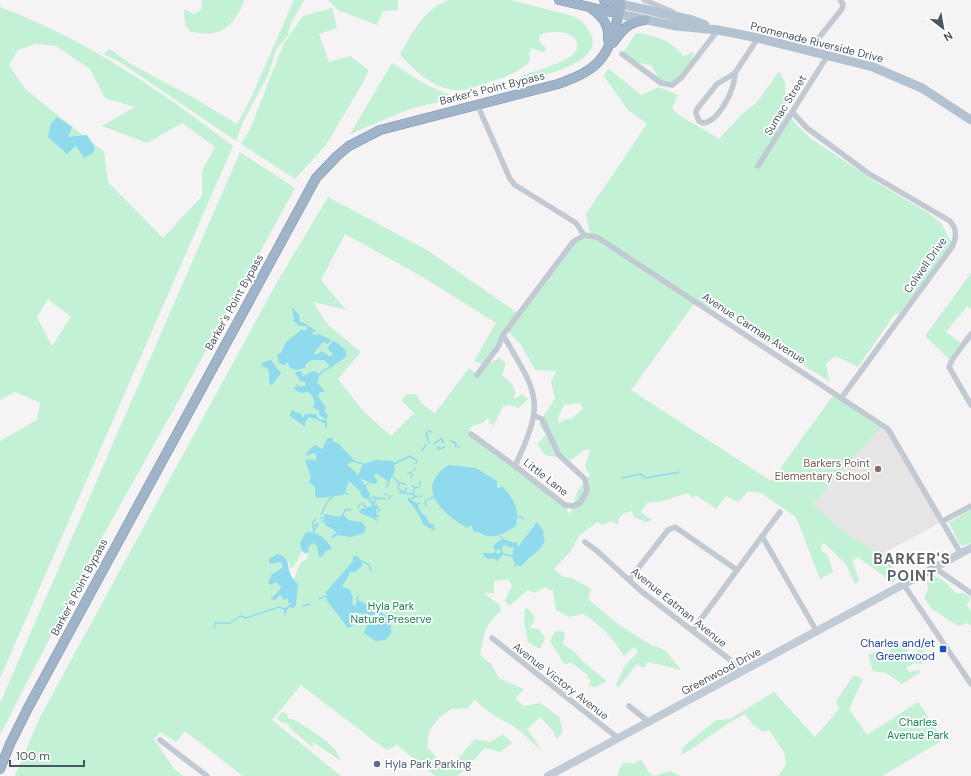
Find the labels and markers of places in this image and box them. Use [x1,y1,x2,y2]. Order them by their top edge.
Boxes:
place label: Barkers Point Elementary School [775,456,870,483]
marker: Barkers Point Elementary School [873,464,883,474]
place label: Charles and/et Greenwood [860,636,935,663]
marker: Charles and/et Greenwood [938,644,948,654]
place label: Hyla Park Parking [385,757,471,771]
marker: Hyla Park Parking [372,759,382,769]

